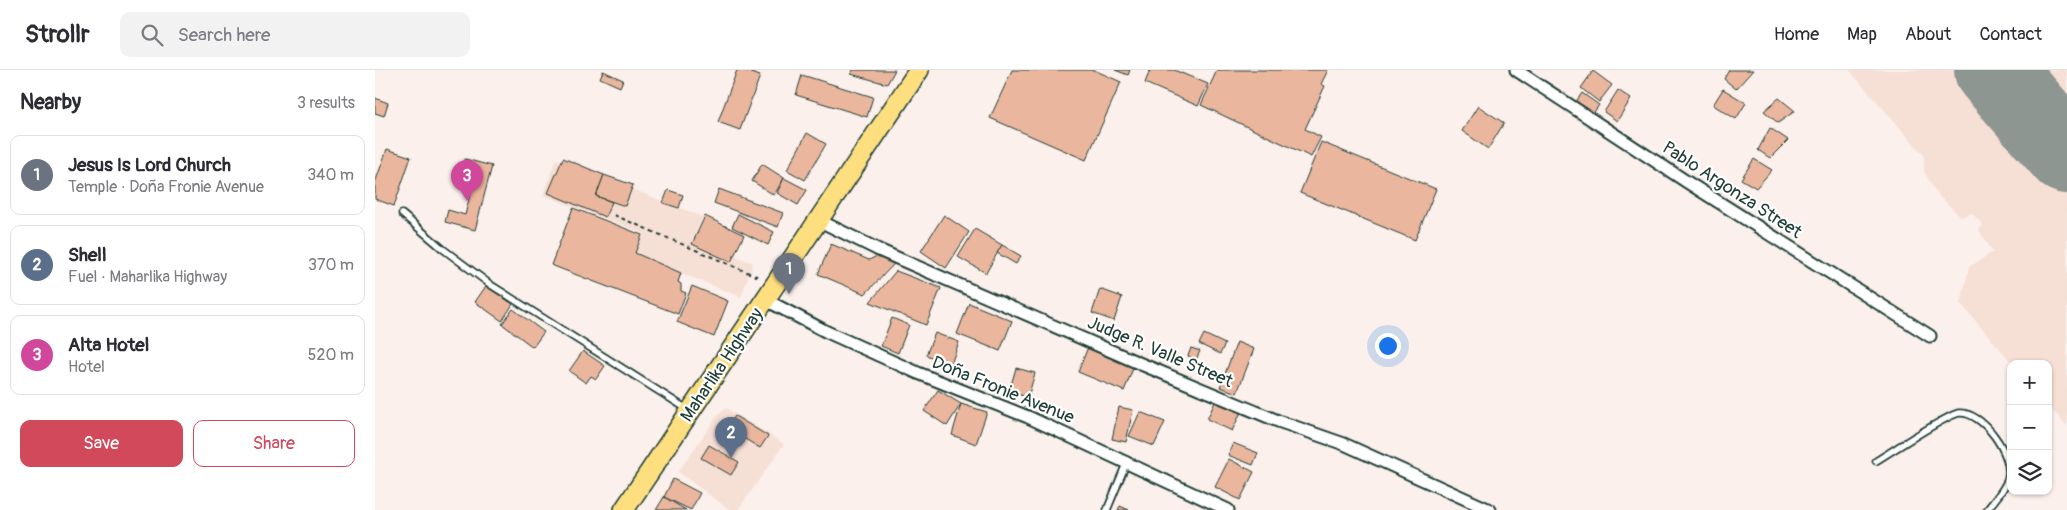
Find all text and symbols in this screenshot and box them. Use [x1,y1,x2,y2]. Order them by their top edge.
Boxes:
search box [120,12,470,57]
text: Strollr [25,20,90,49]
icon: search [138,21,166,49]
text: Search here [178,23,270,47]
text: Home [1774,23,1819,46]
text: Map [1847,23,1877,46]
text: About [1905,23,1951,46]
text: Contact [1979,23,2042,46]
text: Nearby [20,89,81,116]
text: 3 results [297,93,355,113]
street label: Pablo Argonza Street [1658,136,1807,244]
text: Jesus Is Lord Church [68,153,231,177]
pin: 3 [451,160,483,201]
text: 1 [34,165,40,185]
text: 340 m [307,165,354,185]
text: Temple · Doña Fronie Avenue [68,177,264,197]
text: Shell [68,243,106,267]
pin: 1 [773,253,805,294]
text: 2 [33,255,41,275]
text: 370 m [308,255,354,275]
text: Fuel · Maharlika Highway [68,267,227,287]
street label: Maharlika Highway [675,303,769,426]
street label: Judge R. Valle Street [1084,311,1237,393]
text: Alta Hotel [68,333,149,357]
your location [1375,333,1401,359]
text: 3 [33,345,41,365]
text: 520 m [308,345,354,365]
street label: Doña Fronie Avenue [928,351,1078,429]
text: Hotel [68,357,105,377]
map controls [2007,360,2052,495]
button: + [2007,360,2052,405]
button: − [2007,405,2052,450]
pin: 2 [715,417,747,458]
button: Save [20,420,183,467]
button: Share [193,420,355,467]
button: layers [2007,450,2052,495]

